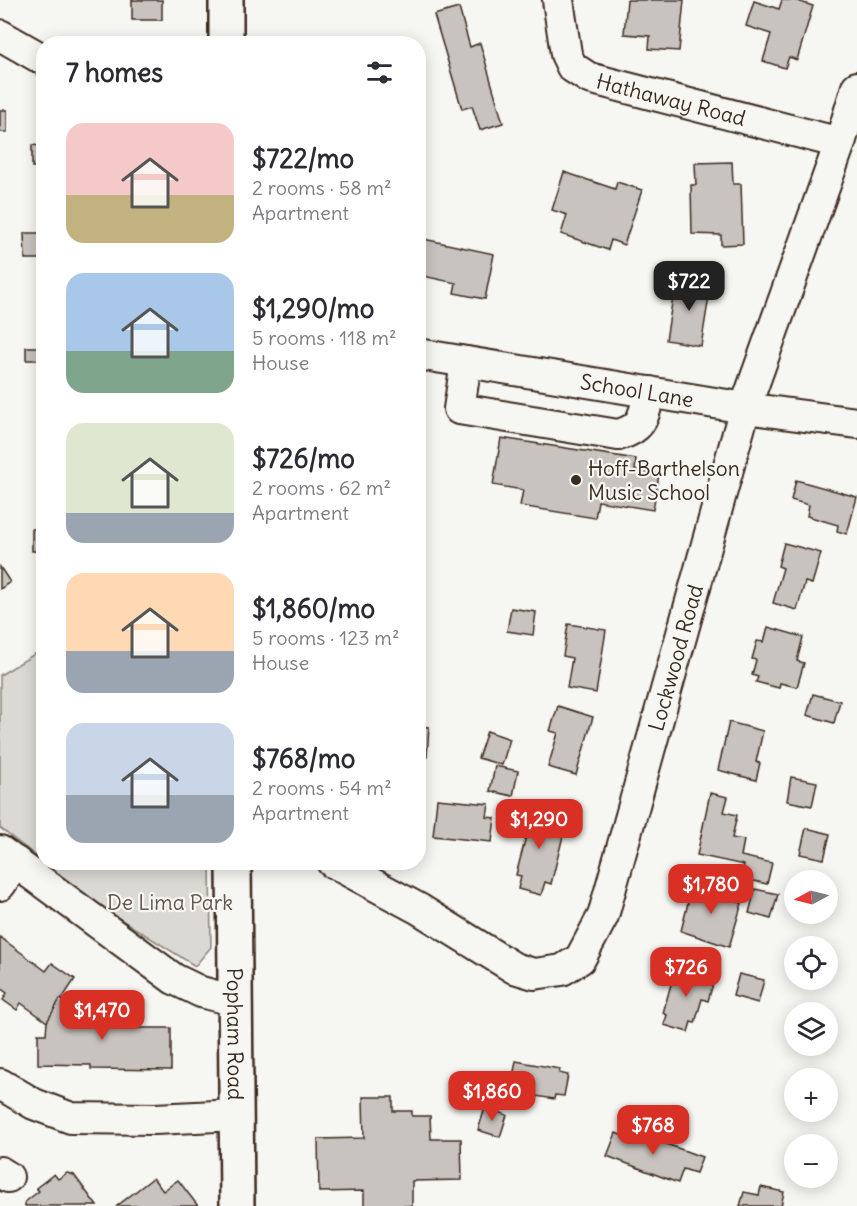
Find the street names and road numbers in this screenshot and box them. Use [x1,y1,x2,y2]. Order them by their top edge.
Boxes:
street label: Hathaway Road [594,67,749,132]
street label: School Lane [578,368,696,413]
street label: Lockwood Road [642,581,709,734]
street label: Popham Road [221,967,250,1101]

